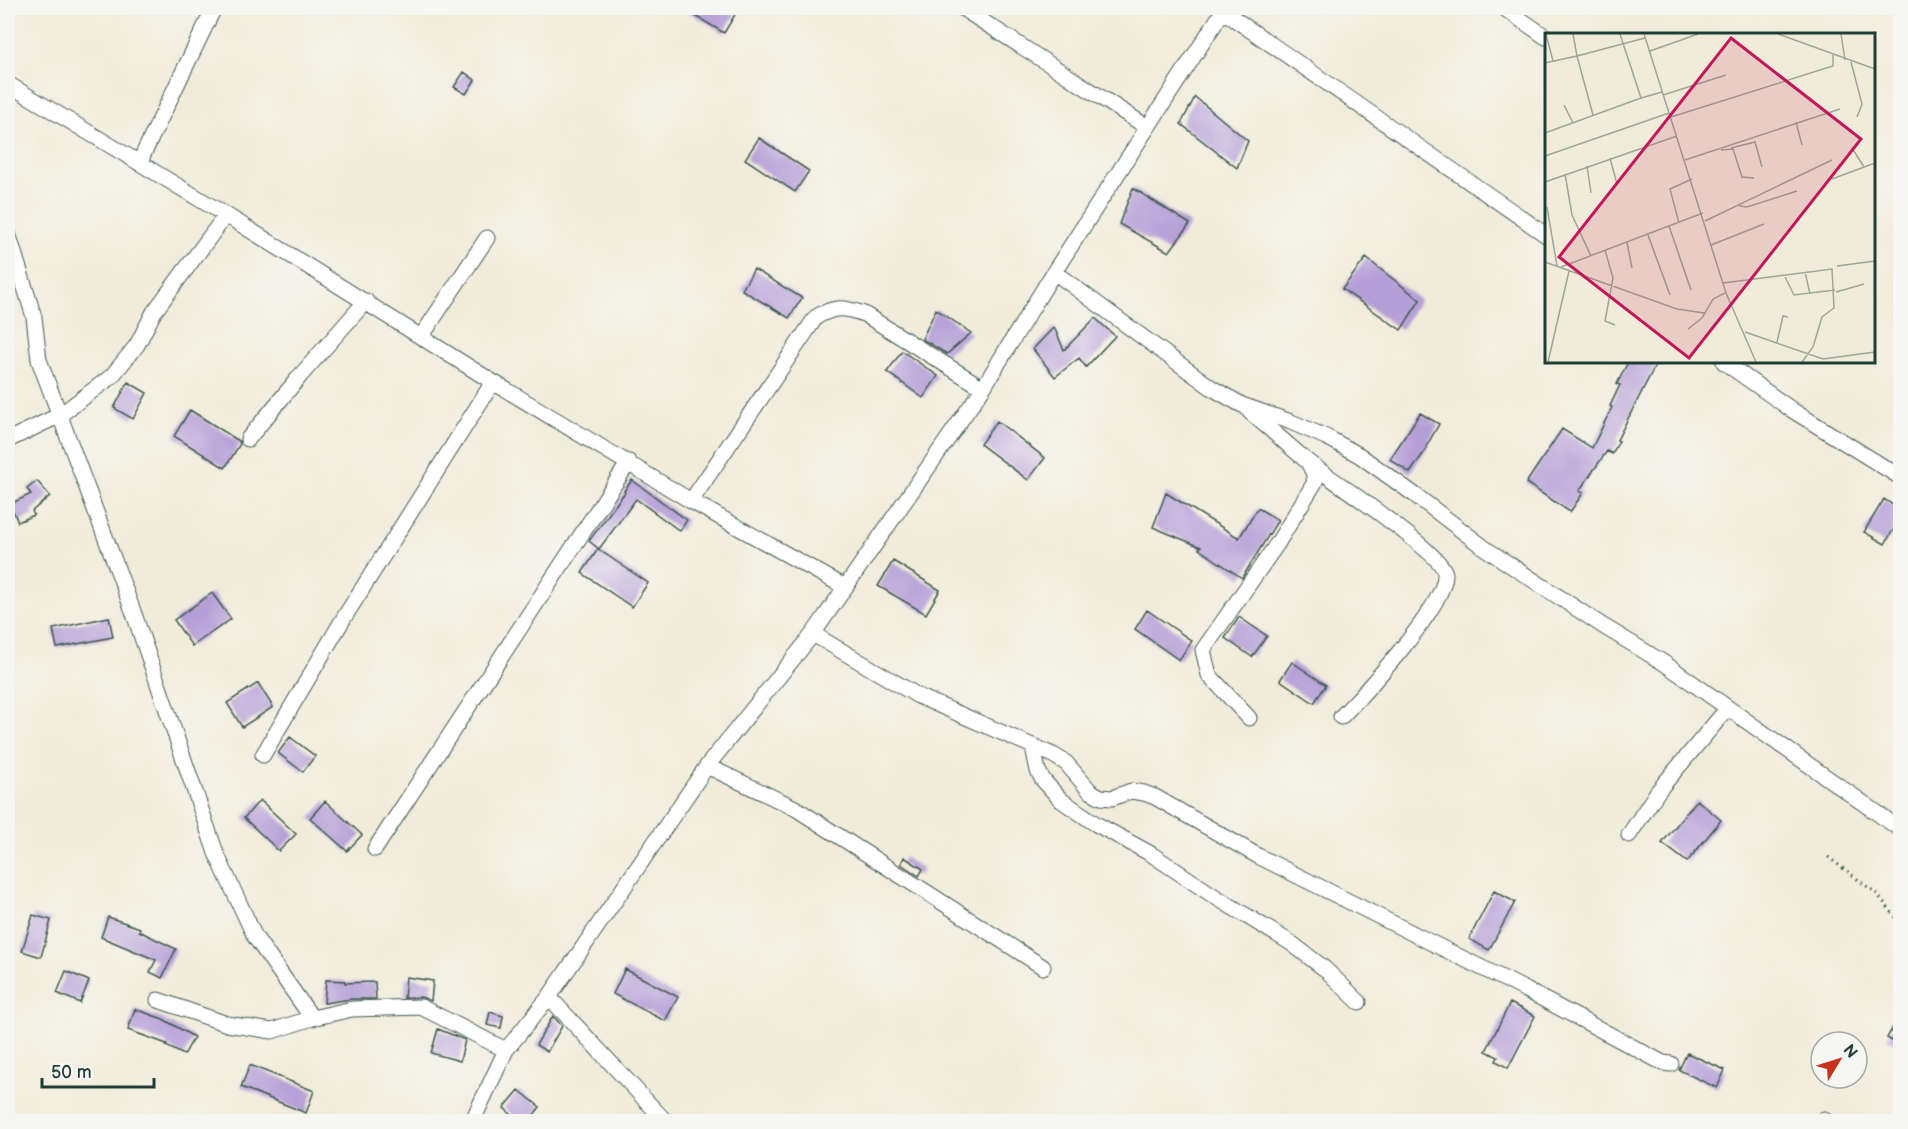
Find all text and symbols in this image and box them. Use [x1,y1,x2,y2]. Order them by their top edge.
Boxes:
inset map [1545,33,1875,363]
north arrow [1809,1030,1869,1090]
text: N [1838,1041,1861,1062]
scale bar [42,1051,154,1089]
text: 50 m [51,1062,92,1083]

